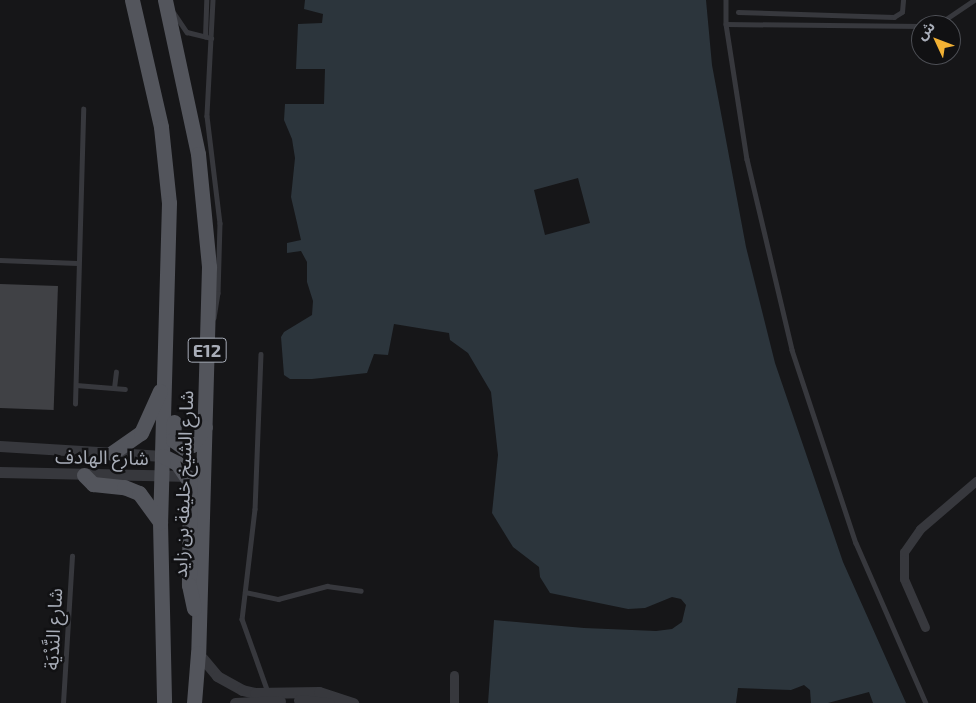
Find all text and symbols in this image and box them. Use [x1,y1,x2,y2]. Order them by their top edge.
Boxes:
north arrow [911,15,961,65]
text: ش [913,17,938,43]
road number: E12 [187,334,227,366]
street label: شارع الشيخ خليفة بن زايد [168,390,198,578]
street label: شارع الهادف [55,445,149,469]
street label: شارع النَّدْيَة [39,587,67,671]

